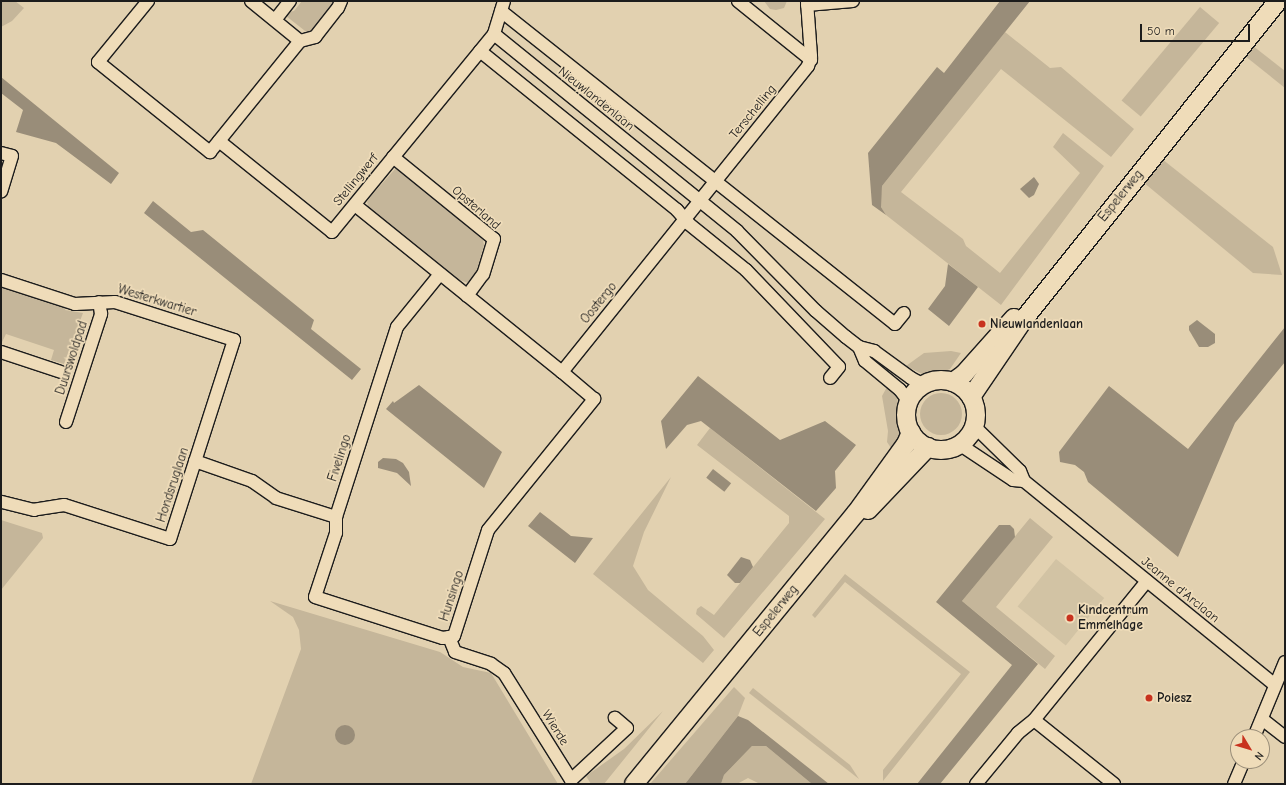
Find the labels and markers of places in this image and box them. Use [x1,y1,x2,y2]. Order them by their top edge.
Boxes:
place label: Nieuwlandenlaan [990,316,1083,332]
marker: Nieuwlandenlaan [977,319,987,329]
place label: Kindcentrum Emmelhage [1078,603,1148,634]
marker: Kindcentrum Emmelhage [1065,613,1075,623]
place label: Poiesz [1157,690,1192,706]
marker: Poiesz [1144,693,1154,703]

